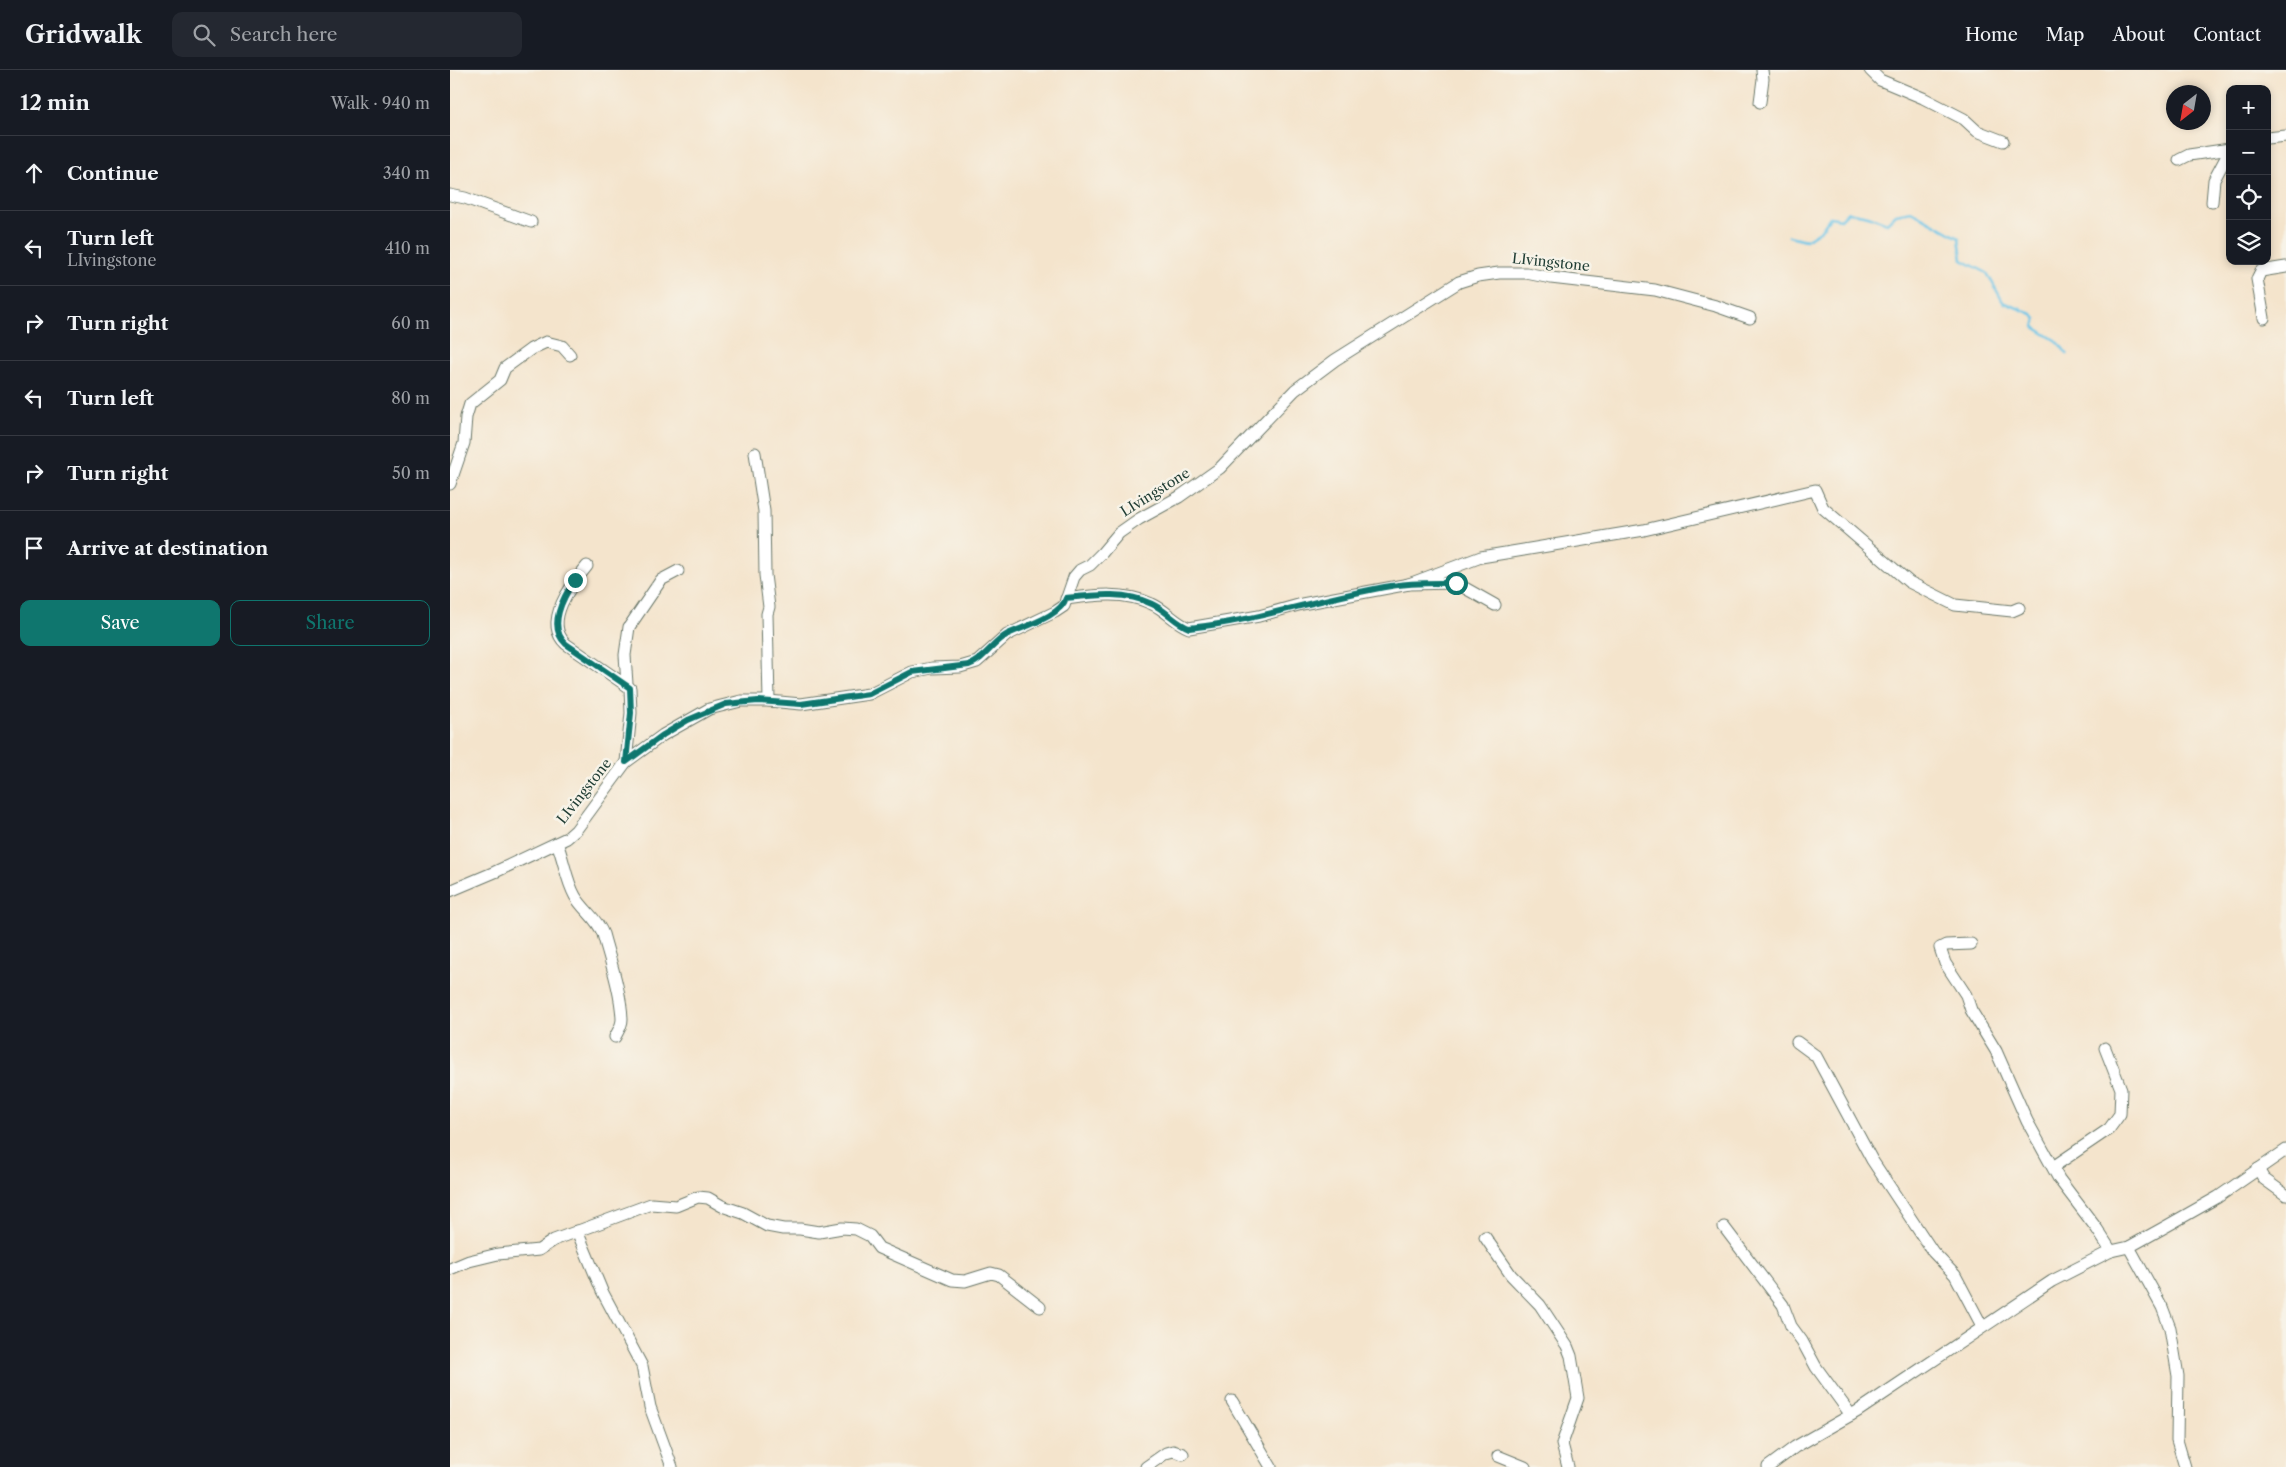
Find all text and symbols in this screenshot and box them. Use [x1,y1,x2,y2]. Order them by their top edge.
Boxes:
search box [172,12,522,57]
text: Gridwalk [25,20,142,49]
icon: search [190,21,218,49]
text: Search here [230,23,338,46]
text: Home [1965,24,2018,46]
text: Map [2046,24,2084,46]
text: About [2112,24,2165,46]
text: Contact [2193,24,2261,46]
north arrow [2166,85,2211,130]
map controls [2226,85,2271,265]
button: + [2226,85,2271,130]
text: 12 min [20,90,90,115]
text: Walk · 940 m [331,93,430,113]
button: − [2226,130,2271,175]
icon: ahead [20,159,48,187]
text: Continue [67,162,159,185]
text: 340 m [383,163,430,183]
button: locate [2226,175,2271,220]
button: layers [2226,220,2271,265]
text: Turn left [67,227,154,250]
icon: left [20,234,48,262]
text: 410 m [385,238,430,258]
street label: LIvingstone [1511,249,1591,275]
text: LIvingstone [67,250,156,270]
icon: right [20,309,48,337]
text: Turn right [67,312,168,335]
text: 60 m [391,313,430,333]
icon: left [20,384,48,412]
text: Turn left [67,387,154,410]
text: 80 m [391,388,430,408]
icon: right [20,459,48,487]
text: Turn right [67,462,168,485]
text: 50 m [392,463,430,483]
street label: LIvingstone [1117,464,1193,520]
icon: arrive [20,534,48,562]
text: Arrive at destination [67,537,268,560]
route end [564,569,587,592]
route start [1445,572,1468,595]
button: Save [20,600,220,646]
button: Share [230,600,430,646]
street label: LIvingstone [553,755,615,827]

